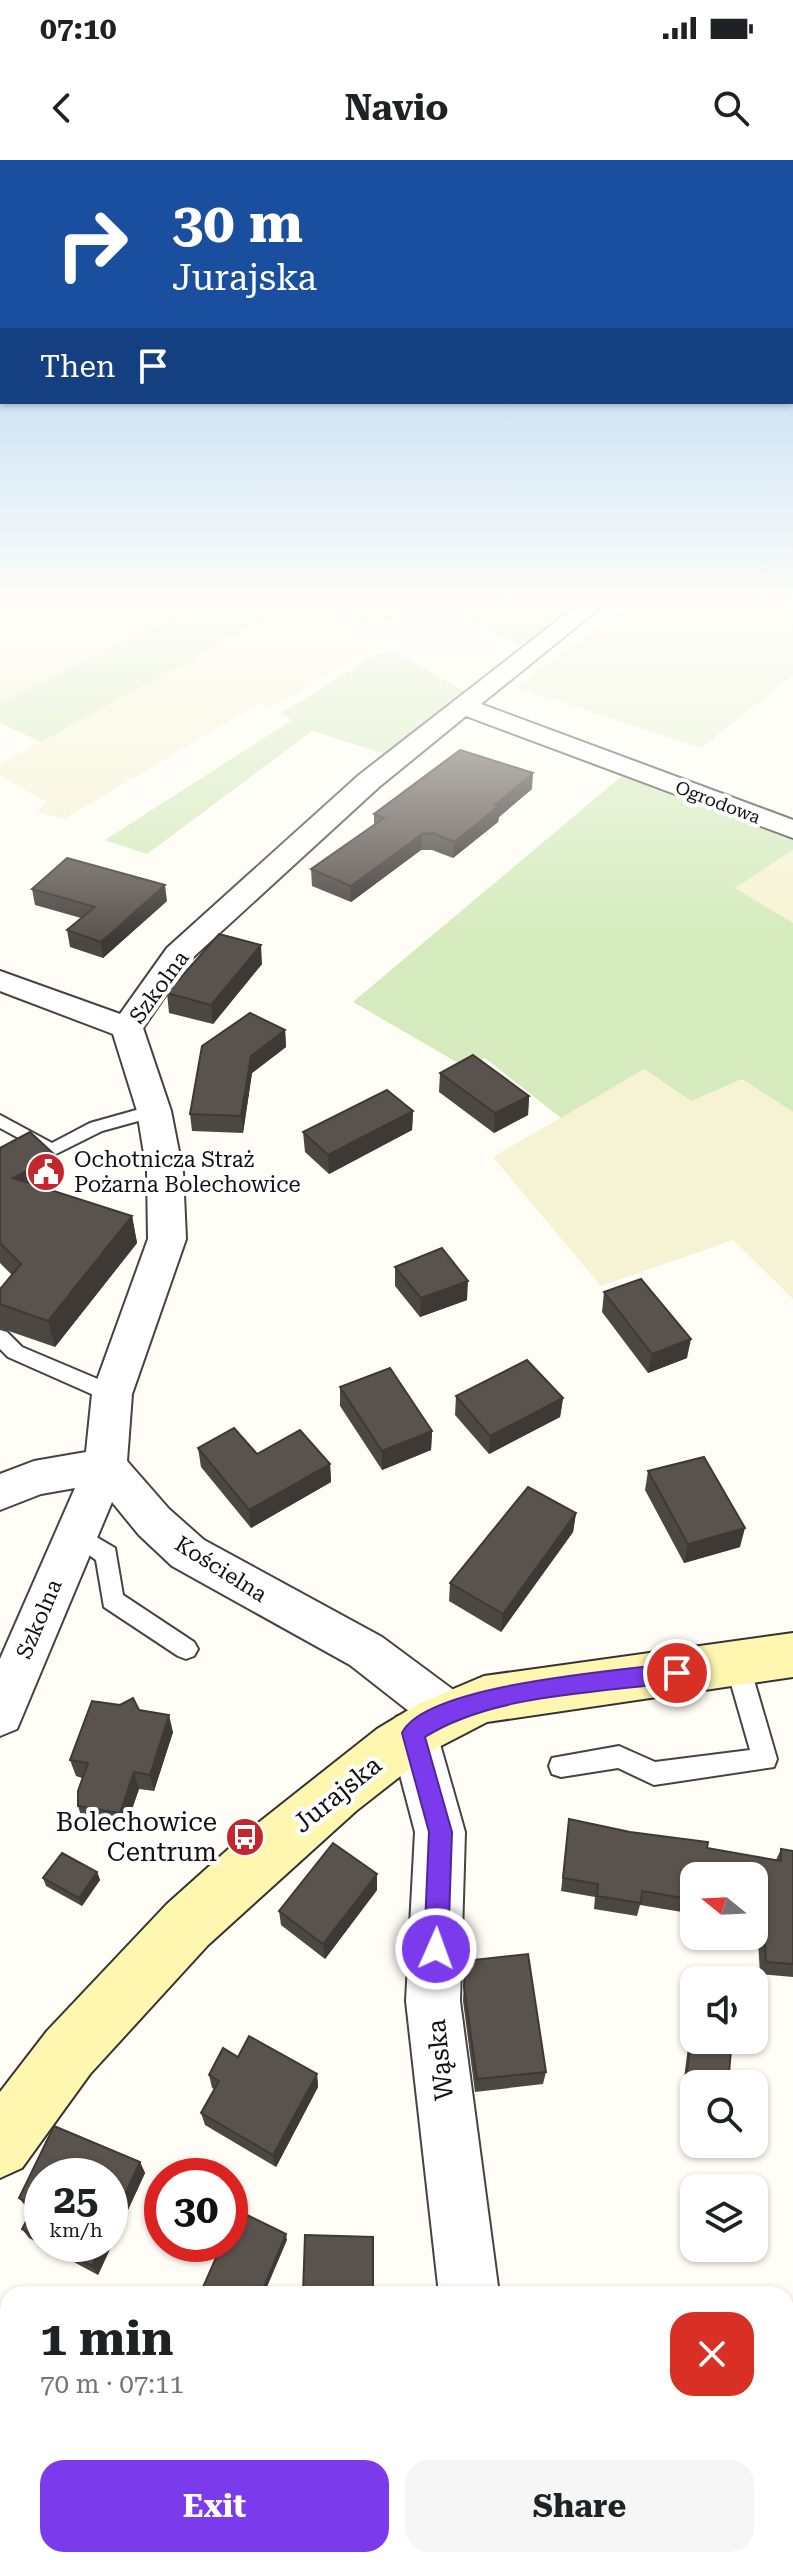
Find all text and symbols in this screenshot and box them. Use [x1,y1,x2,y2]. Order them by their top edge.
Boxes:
text: 07:10 [40,11,117,46]
icon: back [40,86,84,130]
icon: search [709,86,753,130]
text: Navio [344,87,449,129]
text: 30 m [172,190,303,256]
icon: right [40,192,144,296]
text: Jurajska [172,257,317,299]
icon: arrive [131,344,175,388]
text: Then [40,349,115,384]
street label: Ogrodowa [673,776,764,828]
street label: Szkolna [124,946,194,1028]
place label: Ochotnicza Straż Pożarna Bolechowice [74,1147,301,1197]
public building icon: Ochotnicza Straż Pożarna Bolechowice [25,1151,67,1193]
street label: Kościelna [170,1531,272,1607]
street label: Szkolna [11,1576,67,1662]
pin [643,1639,711,1707]
icon: arrive [655,1651,699,1695]
street label: Jurajska [287,1749,387,1839]
place label: Bolechowice Centrum [56,1807,217,1867]
bus stop icon: Bolechowice Centrum [224,1816,266,1858]
north arrow [680,1862,768,1950]
map controls [680,1862,768,2262]
position arrow [394,1907,478,1991]
button: sound [680,1966,768,2054]
street label: Wąska [421,2018,459,2102]
button: search [680,2070,768,2158]
speed limit sign: 30 [144,2158,248,2262]
button: layers [680,2174,768,2262]
text: 25 [54,2176,98,2223]
text: km/h [49,2218,103,2242]
text: 1 min [40,2311,173,2367]
button: close [670,2312,754,2396]
text: 70 m · 07:11 [40,2369,184,2399]
button: Exit [40,2460,389,2552]
button: Share [405,2460,754,2552]

